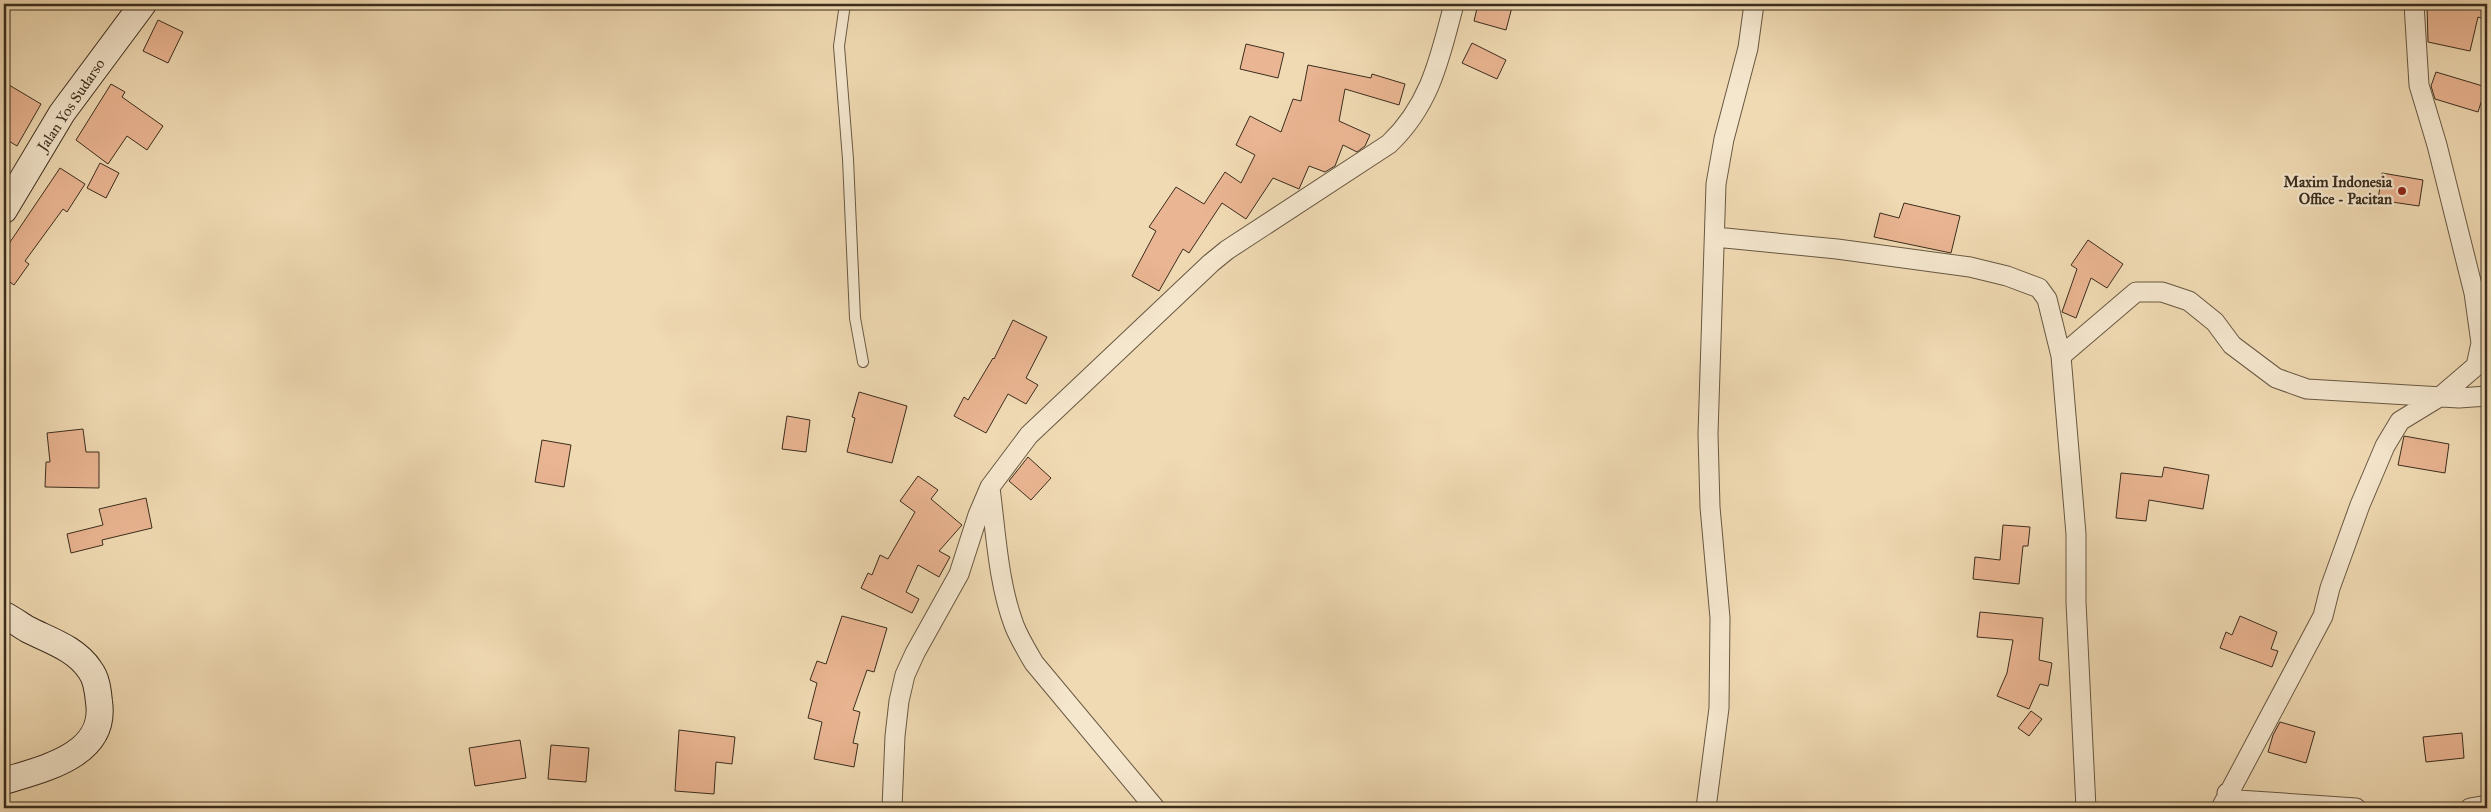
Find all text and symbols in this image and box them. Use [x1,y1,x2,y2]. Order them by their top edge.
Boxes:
street label: Jalan Yos Sudarso [32,55,110,157]
place label: Maxim Indonesia Office - Pacitan [2284,173,2393,208]
marker: Maxim Indonesia Office - Pacitan [2396,185,2408,197]

